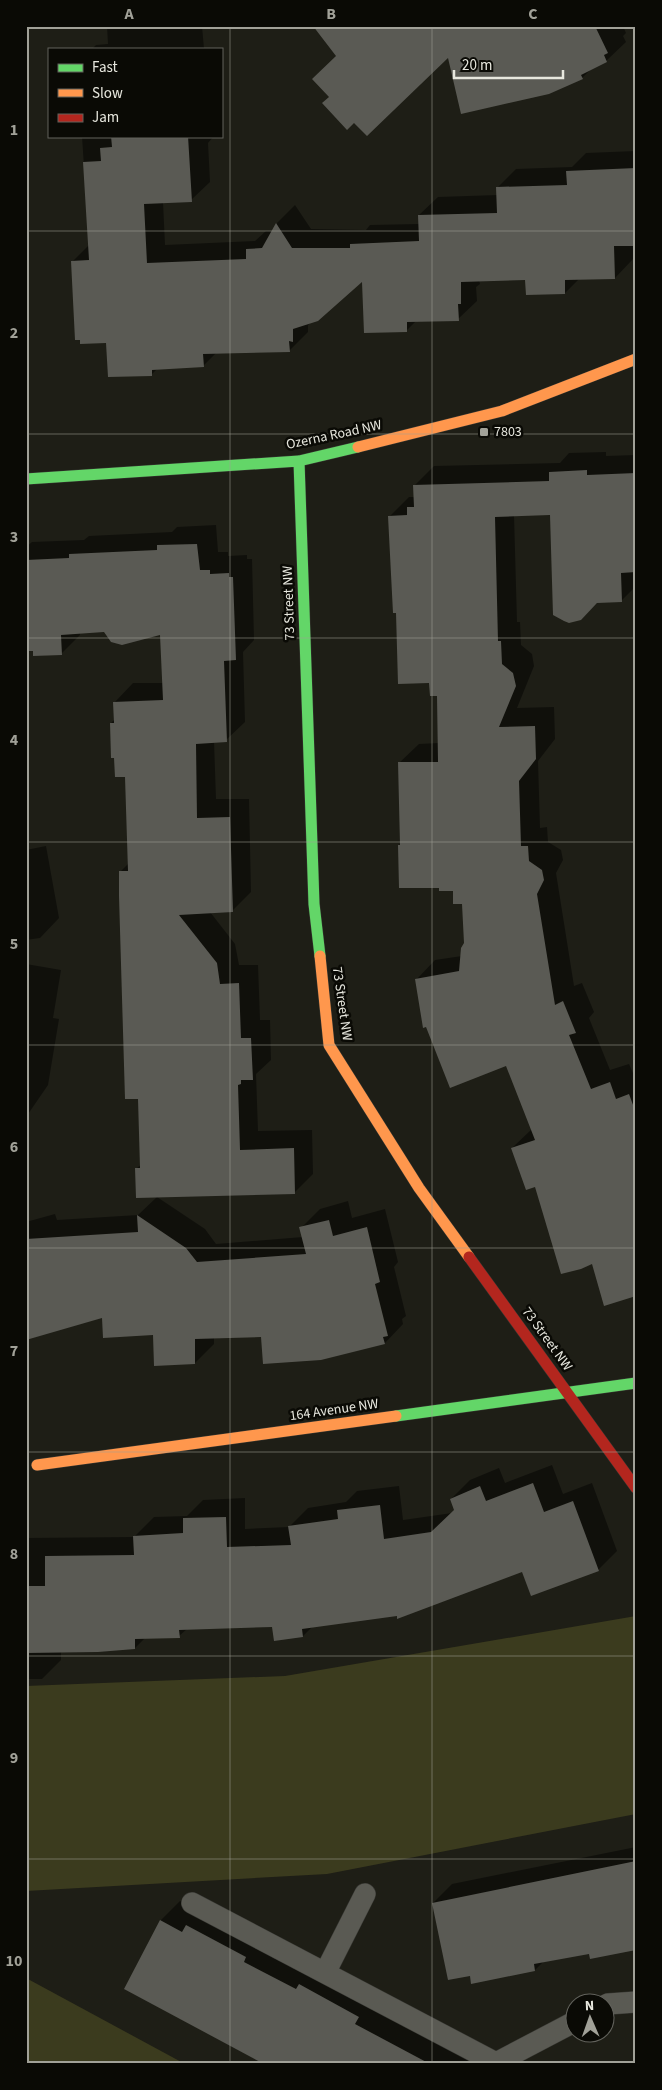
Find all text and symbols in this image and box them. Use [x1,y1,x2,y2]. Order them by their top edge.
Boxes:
text: A [123,3,134,25]
text: B [326,3,336,25]
text: C [528,3,538,25]
legend [48,48,222,138]
scale bar [454,48,563,80]
text: 20 m [462,55,492,76]
text: Fast [92,57,118,78]
text: Slow [92,83,123,104]
text: Jam [92,107,119,128]
text: 1 [10,119,18,141]
text: 2 [10,322,18,344]
street label: Ozerna Road NW [284,415,384,455]
place label: 7803 [494,422,522,442]
marker: 7803 [478,426,490,438]
text: 3 [10,526,18,548]
street label: 73 Street NW [278,565,300,641]
text: 4 [10,729,19,751]
text: 5 [10,933,18,955]
street label: 73 Street NW [327,966,357,1042]
text: 6 [10,1136,18,1158]
street label: 73 Street NW [517,1303,577,1375]
text: 7 [10,1340,18,1362]
street label: 164 Avenue NW [288,1394,380,1426]
text: 8 [10,1543,18,1565]
text: 9 [10,1747,18,1769]
text: 10 [6,1950,22,1972]
north arrow [564,1992,614,2042]
text: N [585,1996,595,2016]

